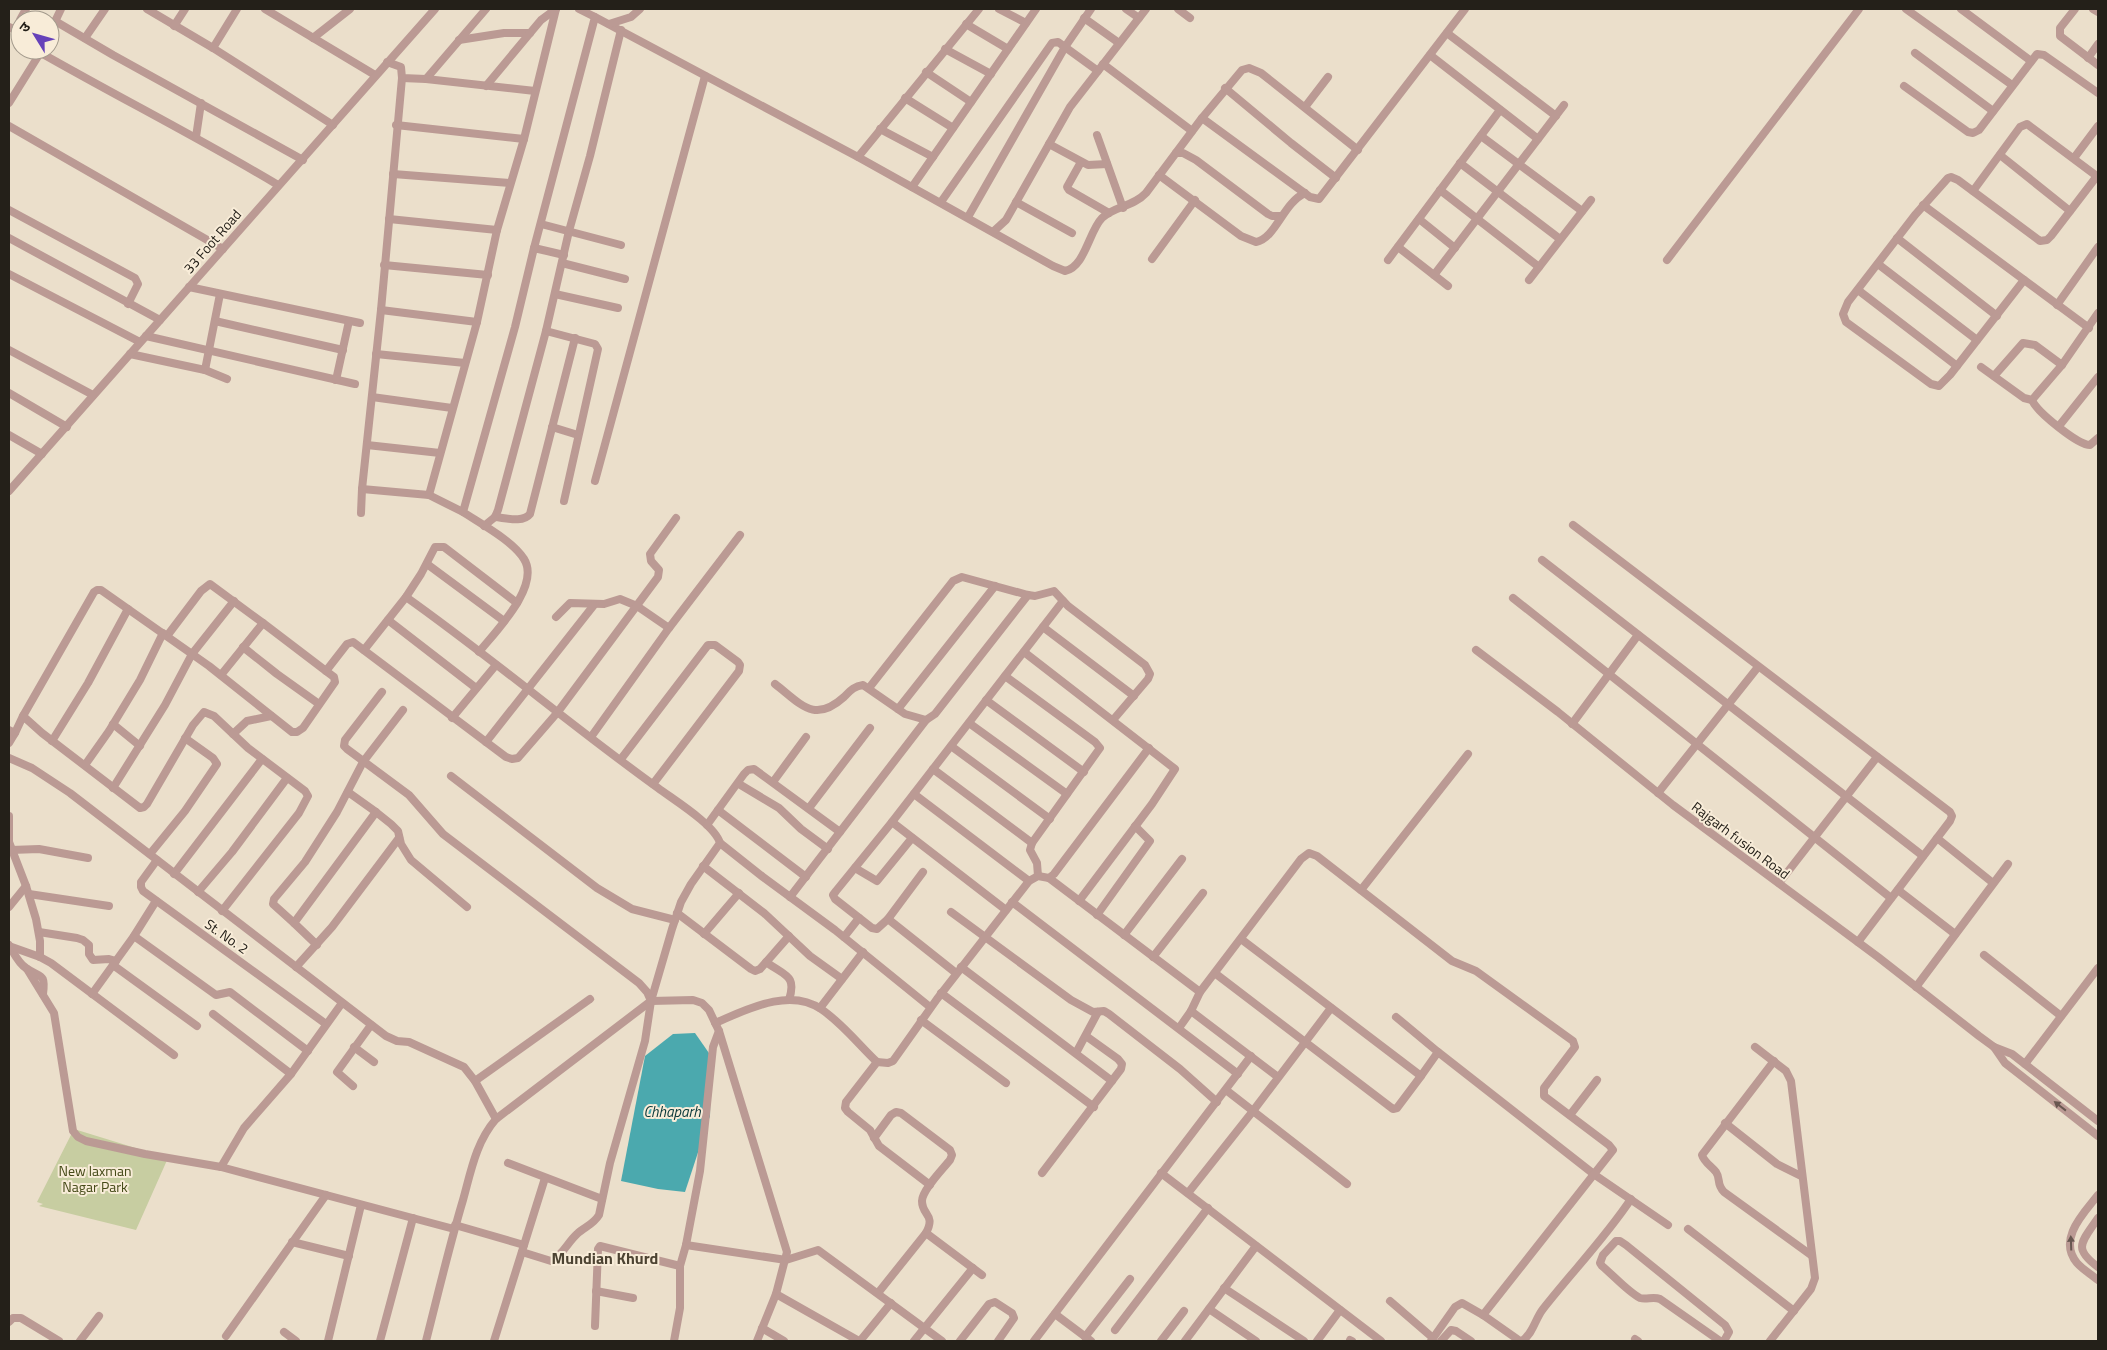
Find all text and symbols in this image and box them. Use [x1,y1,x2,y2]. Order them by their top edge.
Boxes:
north arrow [10,10,60,60]
text: उ [13,17,36,36]
street label: 33 Foot Road [178,204,246,278]
street label: Rajgarh fusion Road [1687,796,1795,884]
street label: St. No. 2 [201,913,253,959]
water label: Chhaparh [643,1100,701,1123]
one-way arrow [2054,1100,2067,1111]
park label: New laxman Nagar Park [59,1160,131,1197]
one-way arrow [2067,1235,2075,1251]
district label: Mundian Khurd [552,1246,658,1270]

